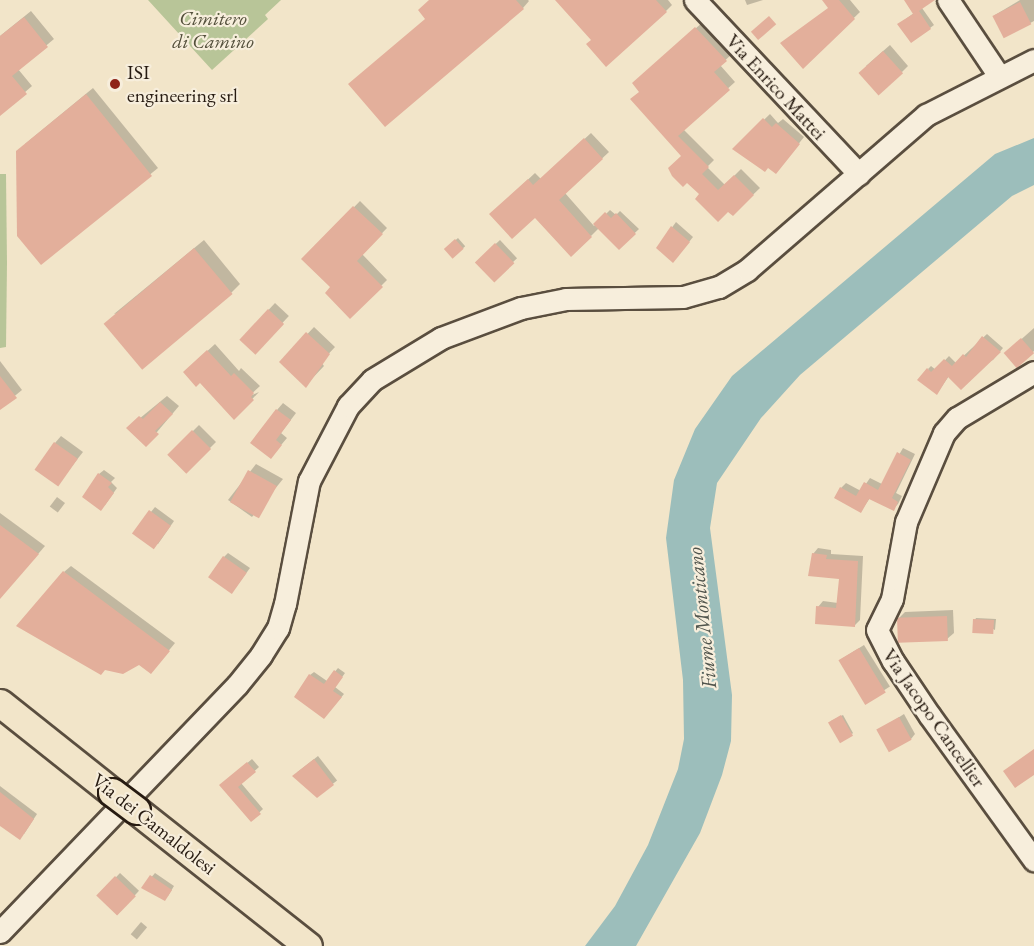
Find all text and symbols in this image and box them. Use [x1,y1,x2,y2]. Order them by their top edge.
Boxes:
park label: Cimitero di Camino [172,6,254,53]
street label: Via Enrico Mattei [721,29,831,145]
place label: ISI engineering srl [127,60,238,107]
marker: ISI engineering srl [108,77,122,91]
water label: Fiume Monticano [682,546,722,690]
street label: Via Jacopo Cancellier [877,644,991,792]
street label: Via dei Camaldolesi [87,768,221,880]

